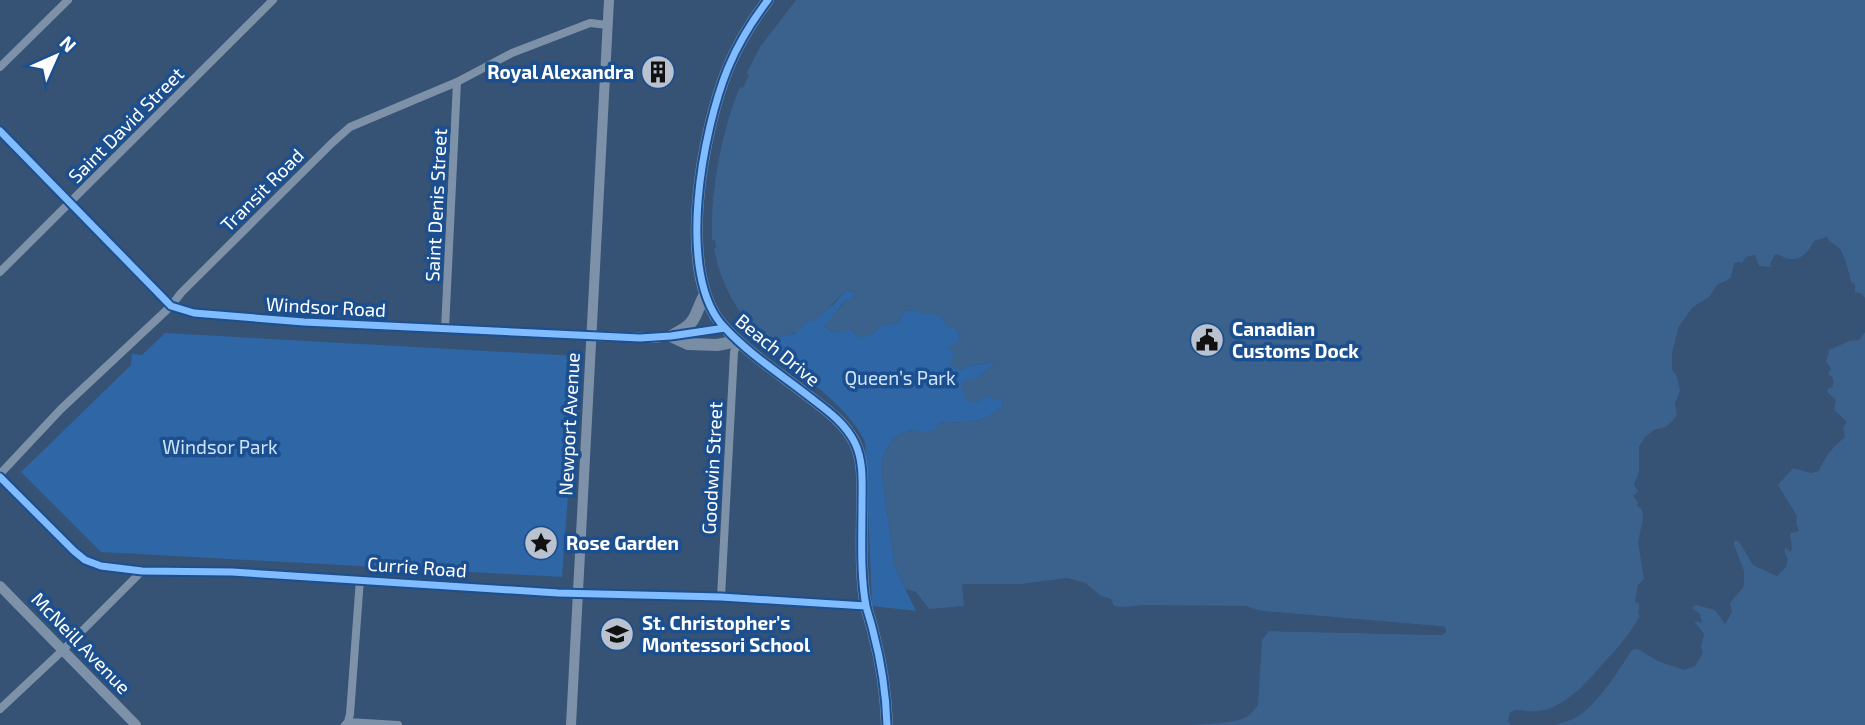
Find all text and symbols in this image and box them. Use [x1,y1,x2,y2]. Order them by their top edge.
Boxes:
north arrow [21,21,91,91]
text: N [55,31,81,57]
building icon: Royal Alexandra [639,53,677,91]
place label: Royal Alexandra [487,60,634,84]
street label: Saint David Street [63,62,188,187]
street label: Saint Denis Street [420,128,451,282]
street label: Transit Road [215,143,308,236]
street label: Windsor Road [265,292,387,321]
street label: Beach Drive [731,309,825,391]
place label: Canadian Customs Dock [1232,317,1359,362]
public building icon: Canadian Customs Dock [1188,321,1226,359]
street label: Newport Avenue [553,352,584,496]
park label: Queen’s Park [844,366,956,389]
street label: Goodwin Street [697,401,726,535]
park label: Windsor Park [162,435,278,458]
place icon: Rose Garden [522,524,560,562]
place label: Rose Garden [566,531,679,554]
street label: Currie Road [366,552,468,581]
street label: McNeill Avenue [27,587,136,698]
place label: St. Christopher's Montessori School [642,611,811,656]
school or university icon: St. Christopher's Montessori School [598,615,636,653]

